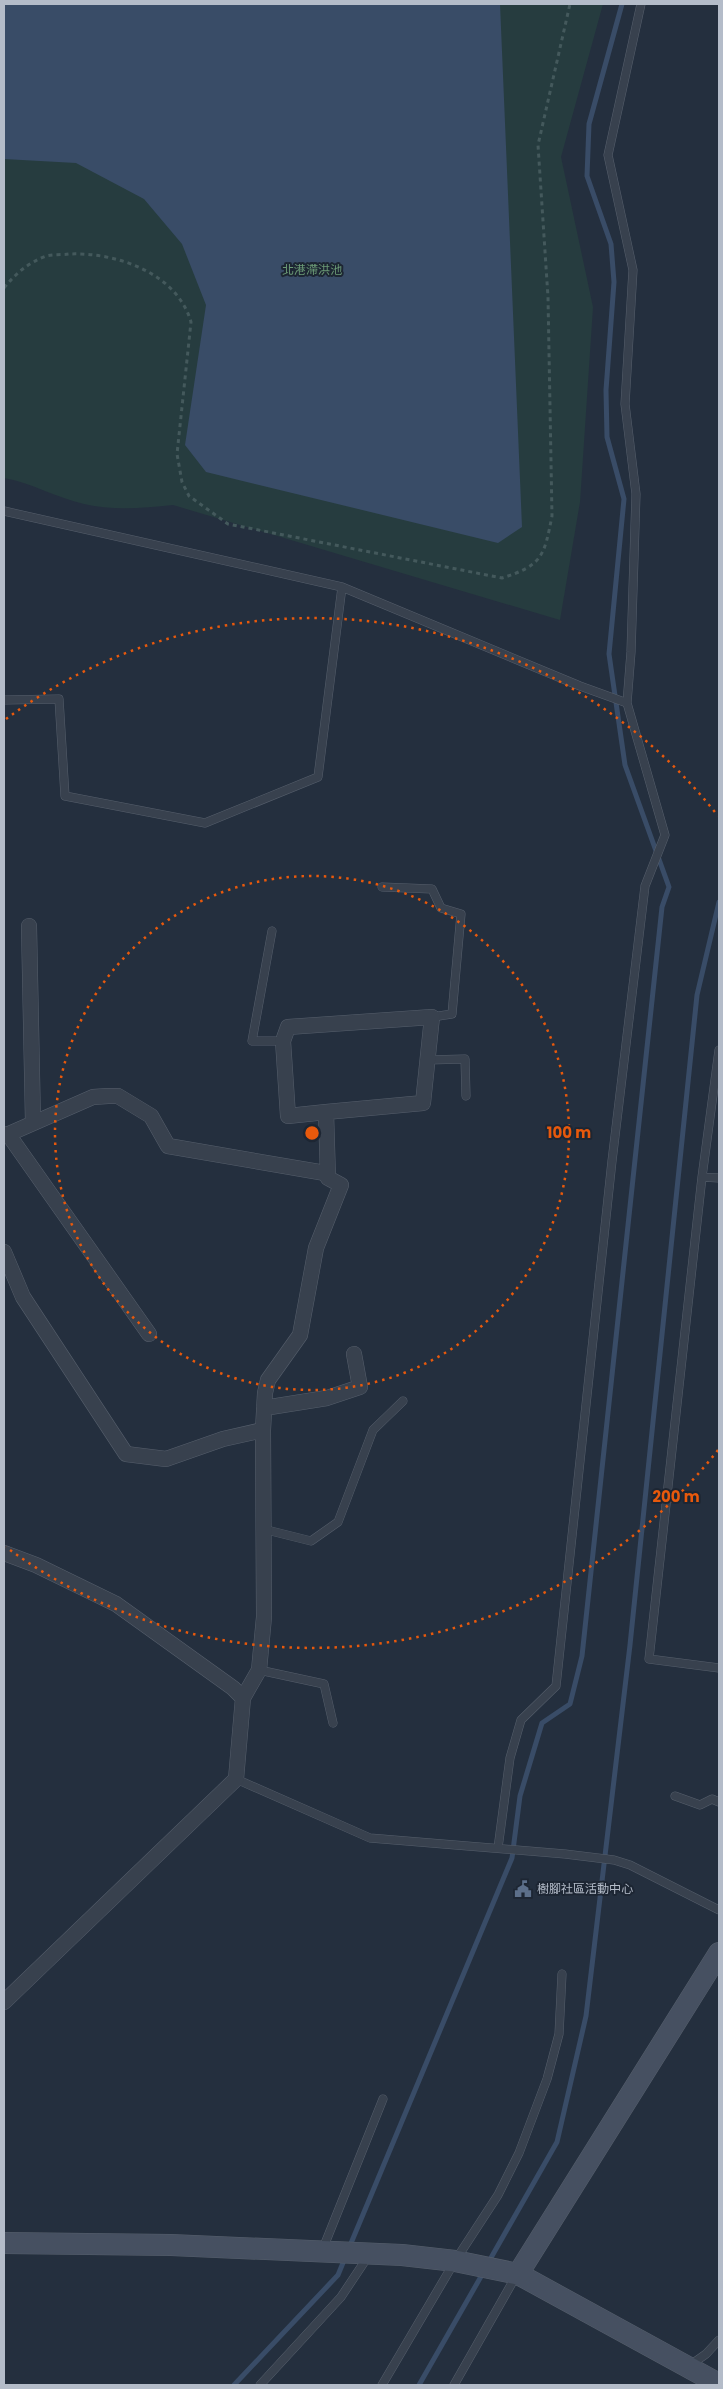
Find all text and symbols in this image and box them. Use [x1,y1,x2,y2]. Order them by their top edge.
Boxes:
park label: 北港滯洪池 [282,261,342,278]
text: 100 m [547,1122,591,1143]
centre of rings [303,1124,321,1142]
text: 200 m [652,1486,700,1507]
public building icon: 樹腳社區活動中心 [513,1879,533,1899]
place label: 樹腳社區活動中心 [537,1880,633,1897]

